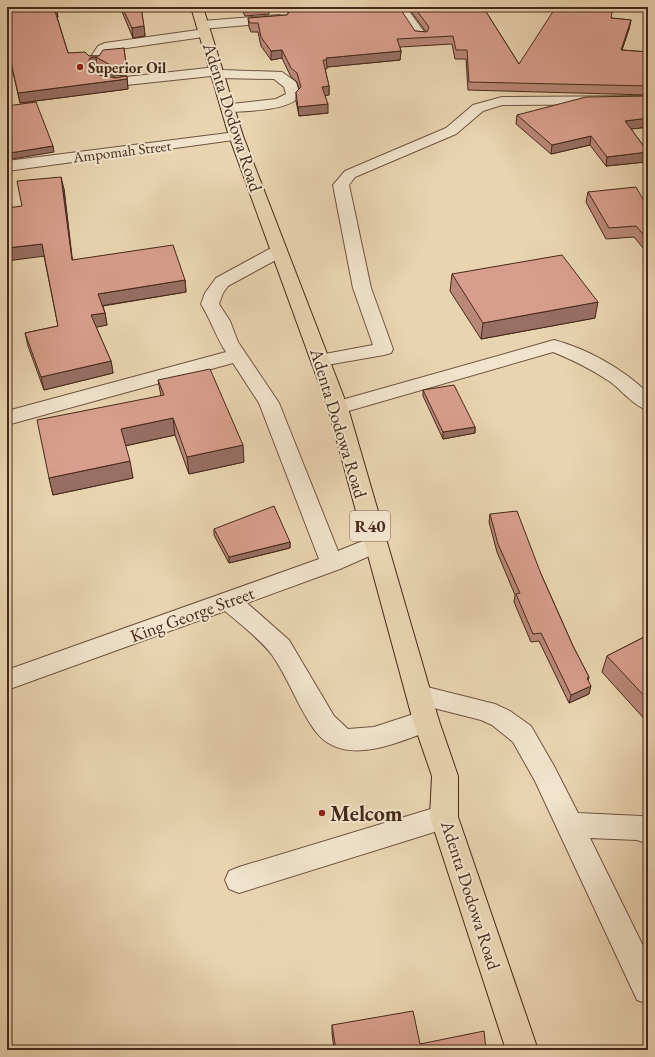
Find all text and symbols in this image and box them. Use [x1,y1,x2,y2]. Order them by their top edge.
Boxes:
street label: Adenta Dodowa Road [198,39,268,195]
place label: Superior Oil [88,58,167,77]
marker: Superior Oil [75,62,85,72]
street label: Ampomah Street [71,136,172,167]
street label: Adenta Dodowa Road [305,344,373,501]
road number: R40 [350,511,390,541]
street label: King George Street [127,581,258,647]
place label: Melcom [330,799,403,828]
marker: Melcom [317,808,327,818]
street label: Adenta Dodowa Road [436,817,506,973]

